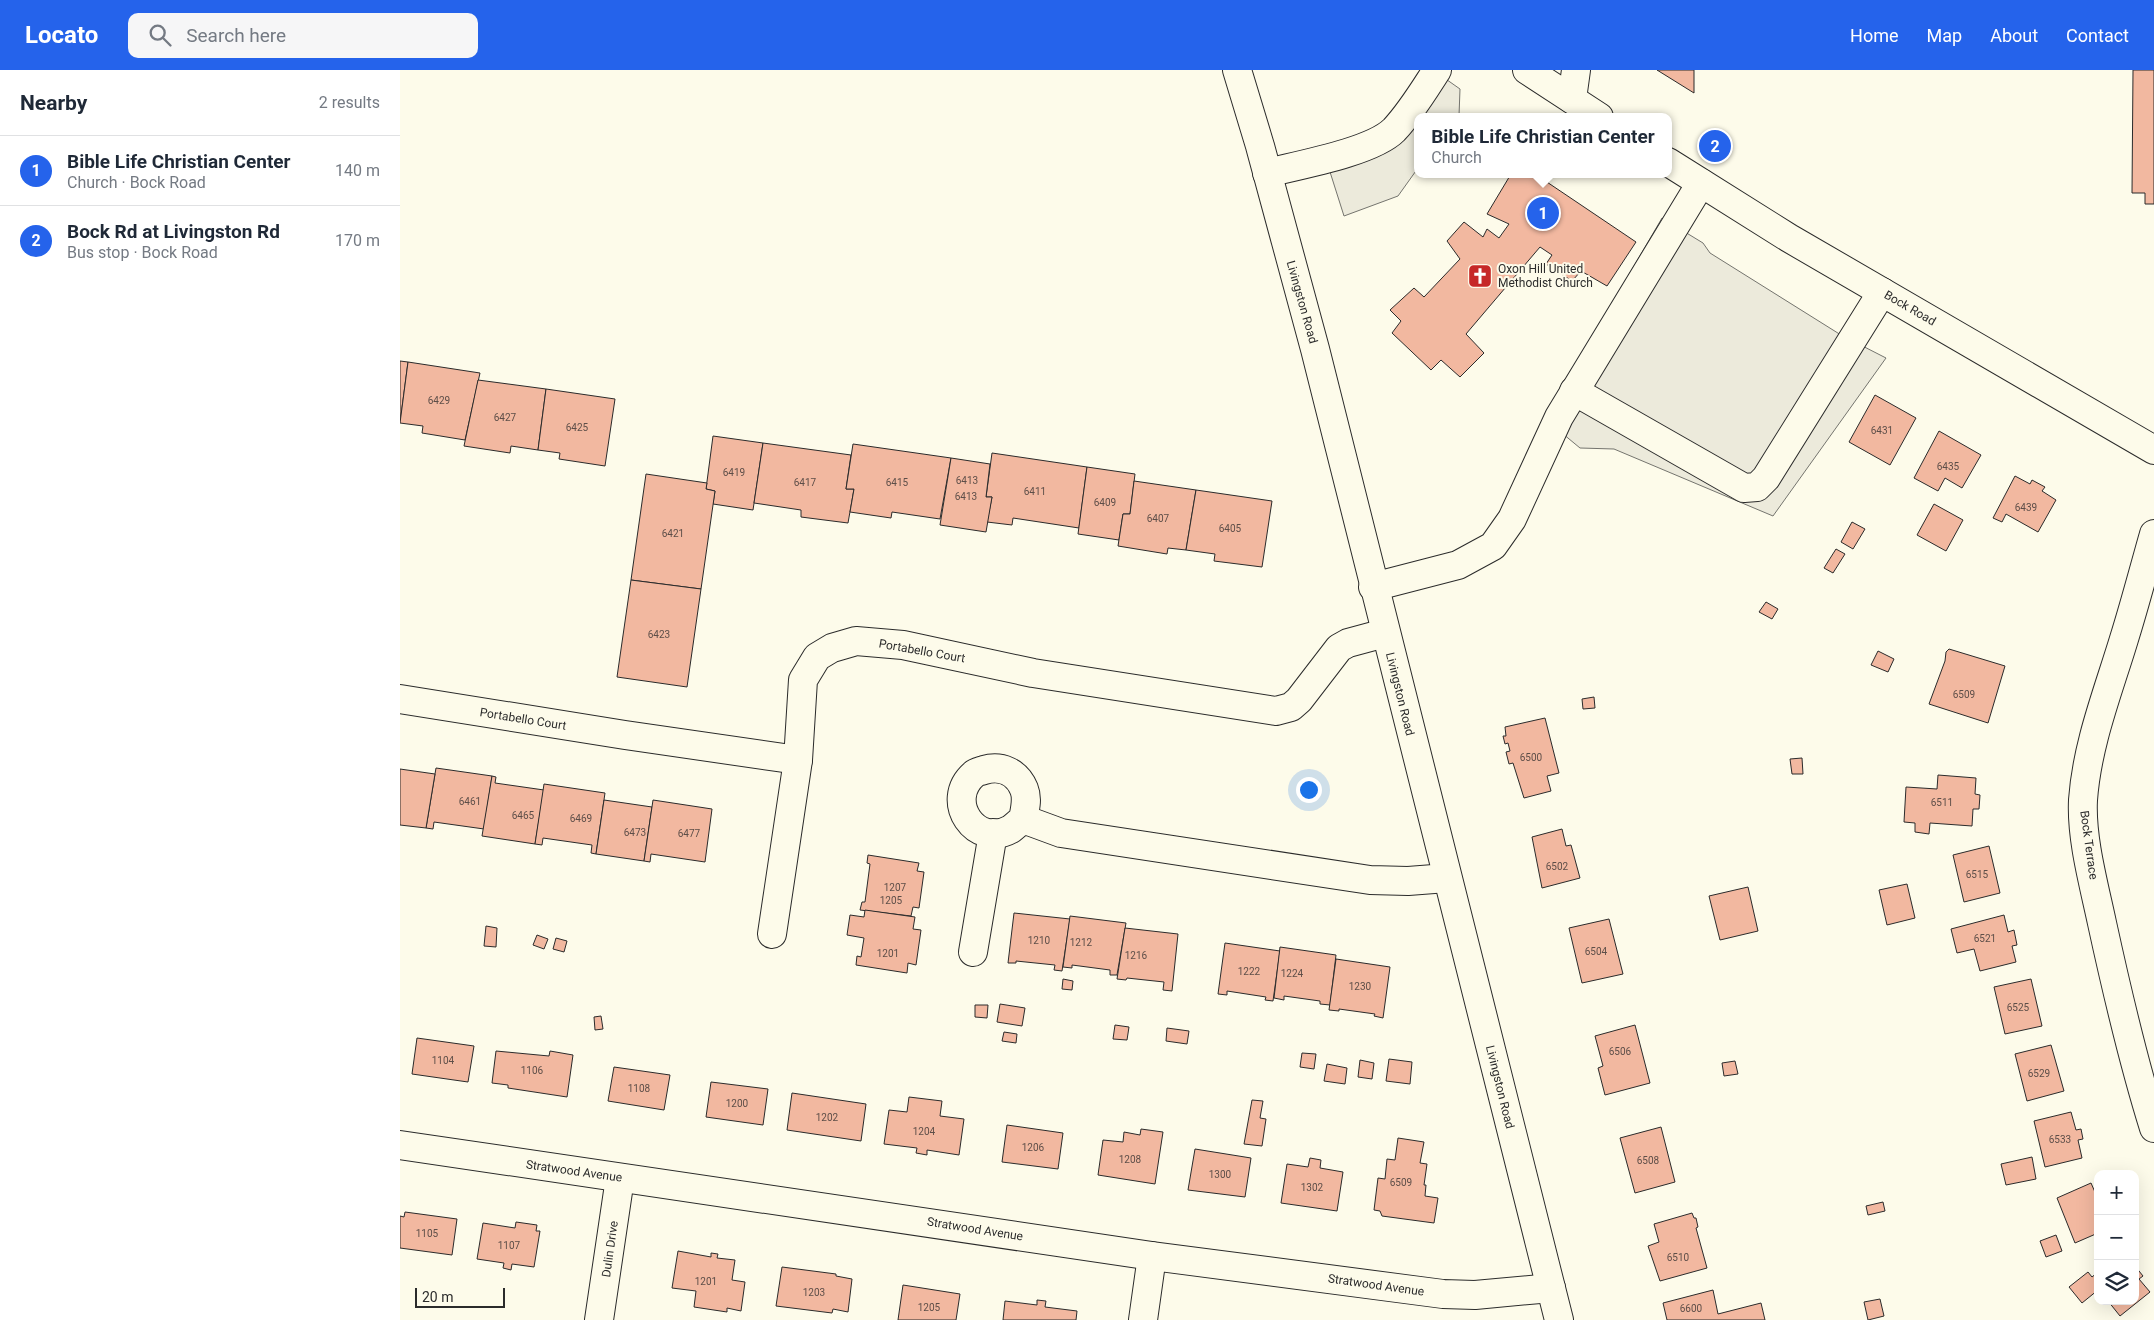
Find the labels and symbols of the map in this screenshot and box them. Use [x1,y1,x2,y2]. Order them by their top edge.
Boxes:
pin: 2 [1699,127,1731,165]
pin: 1 [1527,194,1559,232]
street label: Livingston Road [1283,259,1321,345]
place label: Oxon Hill United Methodist Church [1498,262,1593,290]
church icon: Oxon Hill United Methodist Church [1467,263,1493,289]
street label: Bock Road [1882,288,1938,328]
house number: 6429 [428,395,450,406]
house number: 6427 [494,412,517,423]
house number: 6425 [566,422,589,433]
house number: 6431 [1871,425,1893,436]
house number: 6435 [1937,461,1960,472]
house number: 6419 [723,467,745,478]
house number: 6413 [956,475,978,486]
house number: 6417 [794,477,817,488]
house number: 6415 [886,477,909,488]
house number: 6411 [1024,486,1046,497]
house number: 6413 [955,491,977,502]
house number: 6409 [1094,497,1116,508]
house number: 6439 [2015,502,2037,513]
house number: 6407 [1147,513,1170,524]
house number: 6405 [1219,523,1242,534]
house number: 6421 [662,528,684,539]
house number: 6423 [648,629,670,640]
street label: Portabello Court [878,637,966,665]
street label: Livingston Road [1383,651,1417,737]
house number: 6509 [1953,689,1975,700]
street label: Portabello Court [479,705,567,733]
house number: 6500 [1520,752,1543,763]
your location [1296,777,1322,803]
house number: 6461 [459,796,481,807]
house number: 6511 [1931,797,1953,808]
house number: 6465 [512,810,535,821]
street label: Bock Terrace [2077,810,2101,880]
house number: 6469 [570,813,592,824]
house number: 6473 [624,827,646,838]
house number: 6477 [678,828,701,839]
house number: 6502 [1546,861,1569,872]
house number: 6515 [1966,869,1989,880]
house number: 1207 [884,882,907,893]
house number: 1205 [880,895,903,906]
house number: 6521 [1974,933,1996,944]
house number: 1210 [1028,935,1051,946]
house number: 1212 [1070,937,1093,948]
house number: 6504 [1585,946,1608,957]
house number: 1201 [877,948,899,959]
house number: 1216 [1125,950,1148,961]
house number: 1222 [1238,966,1261,977]
house number: 1224 [1281,968,1304,979]
house number: 1230 [1349,981,1372,992]
house number: 6525 [2007,1002,2030,1013]
street label: Livingston Road [1483,1044,1517,1130]
house number: 6506 [1609,1046,1632,1057]
house number: 1104 [432,1055,455,1066]
house number: 1106 [521,1065,544,1076]
house number: 6529 [2028,1068,2050,1079]
house number: 1108 [628,1083,651,1094]
house number: 1200 [726,1098,749,1109]
house number: 1202 [816,1112,839,1123]
house number: 1204 [913,1126,936,1137]
house number: 6533 [2049,1134,2071,1145]
house number: 1206 [1022,1142,1045,1153]
house number: 1208 [1119,1154,1142,1165]
house number: 6508 [1637,1155,1660,1166]
street label: Stratwood Avenue [525,1157,623,1185]
house number: 1300 [1209,1169,1232,1180]
house number: 6509 [1390,1177,1412,1188]
house number: 1302 [1301,1182,1324,1193]
street label: Stratwood Avenue [926,1214,1024,1244]
street label: Dulin Drive [599,1220,621,1278]
house number: 1105 [416,1228,439,1239]
house number: 1107 [498,1240,521,1251]
house number: 6510 [1667,1252,1690,1263]
street label: Stratwood Avenue [1327,1271,1425,1299]
house number: 1201 [695,1276,717,1287]
scale bar [415,1285,505,1308]
house number: 1203 [803,1287,825,1298]
house number: 1205 [918,1302,941,1313]
house number: 6600 [1680,1303,1703,1314]

